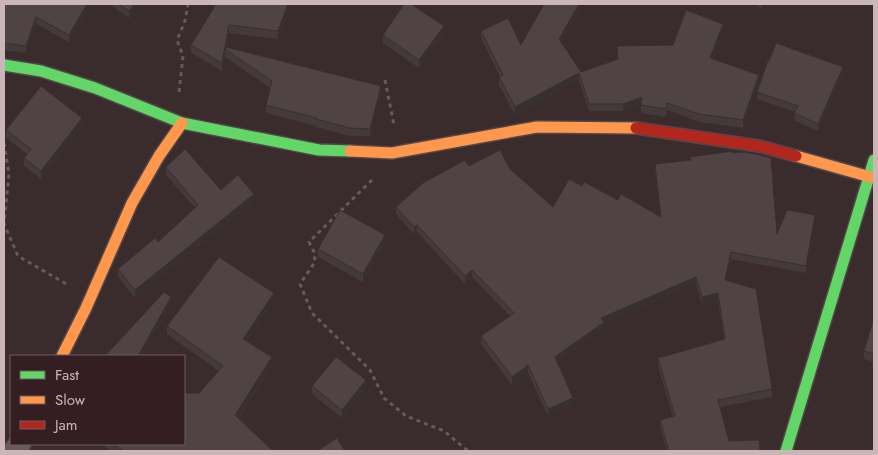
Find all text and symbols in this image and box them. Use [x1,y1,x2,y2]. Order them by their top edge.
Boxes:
legend [10,355,185,445]
text: Fast [55,364,79,386]
text: Slow [55,389,86,411]
text: Jam [53,414,78,436]

